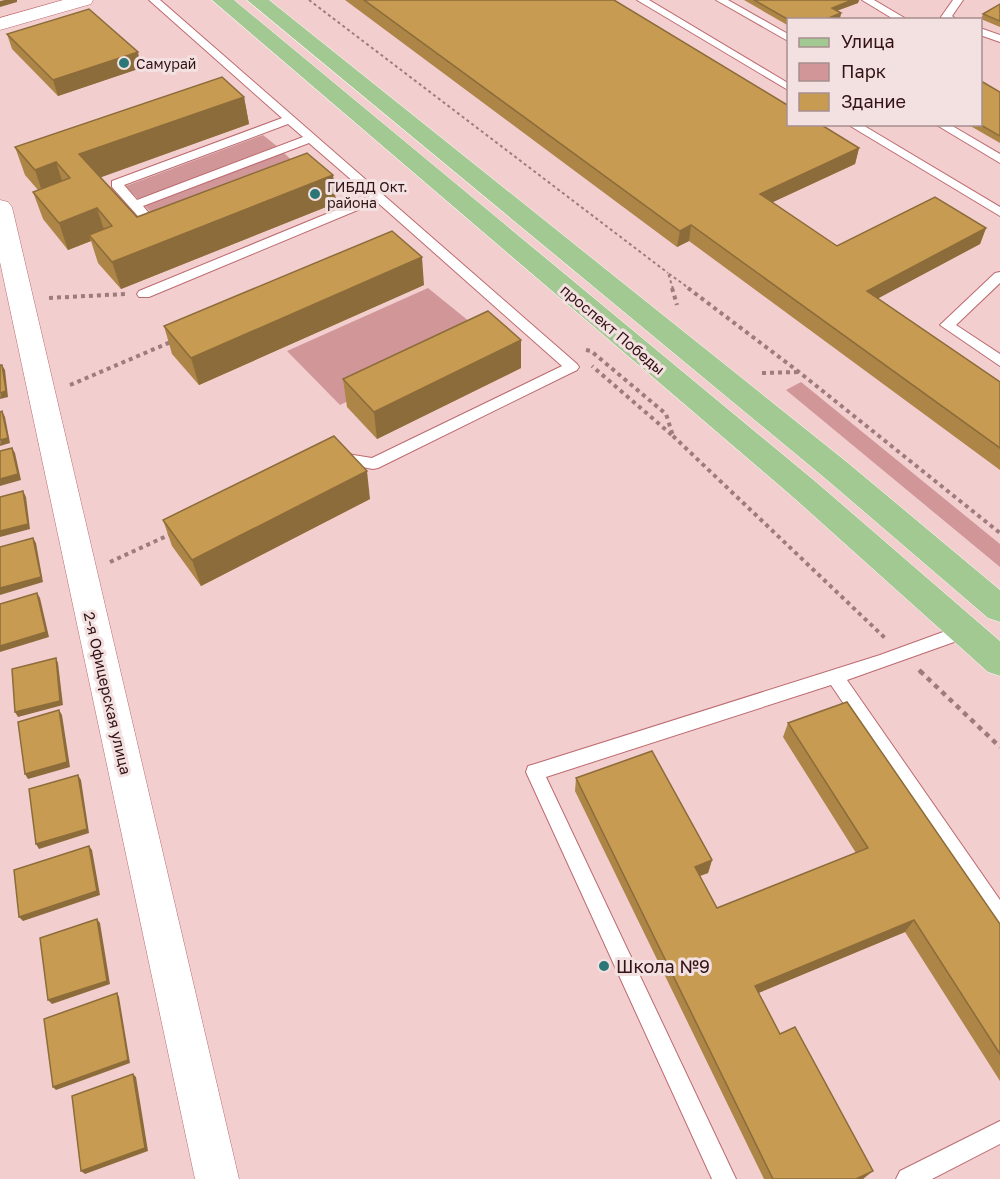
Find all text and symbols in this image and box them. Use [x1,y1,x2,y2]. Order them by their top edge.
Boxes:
legend [787,18,982,126]
text: Улица [841,30,895,52]
place label: Самурай [136,55,196,72]
marker: Самурай [117,56,131,70]
text: Парк [841,60,886,82]
text: Здание [841,90,906,112]
place label: ГИБДД Окт. района [327,178,407,211]
marker: ГИБДД Окт. района [308,187,322,201]
street label: проспект Победы [557,280,669,378]
street label: 2-я Офицерская улица [80,610,136,776]
place label: Школа №9 [616,955,710,977]
marker: Школа №9 [597,959,611,973]

